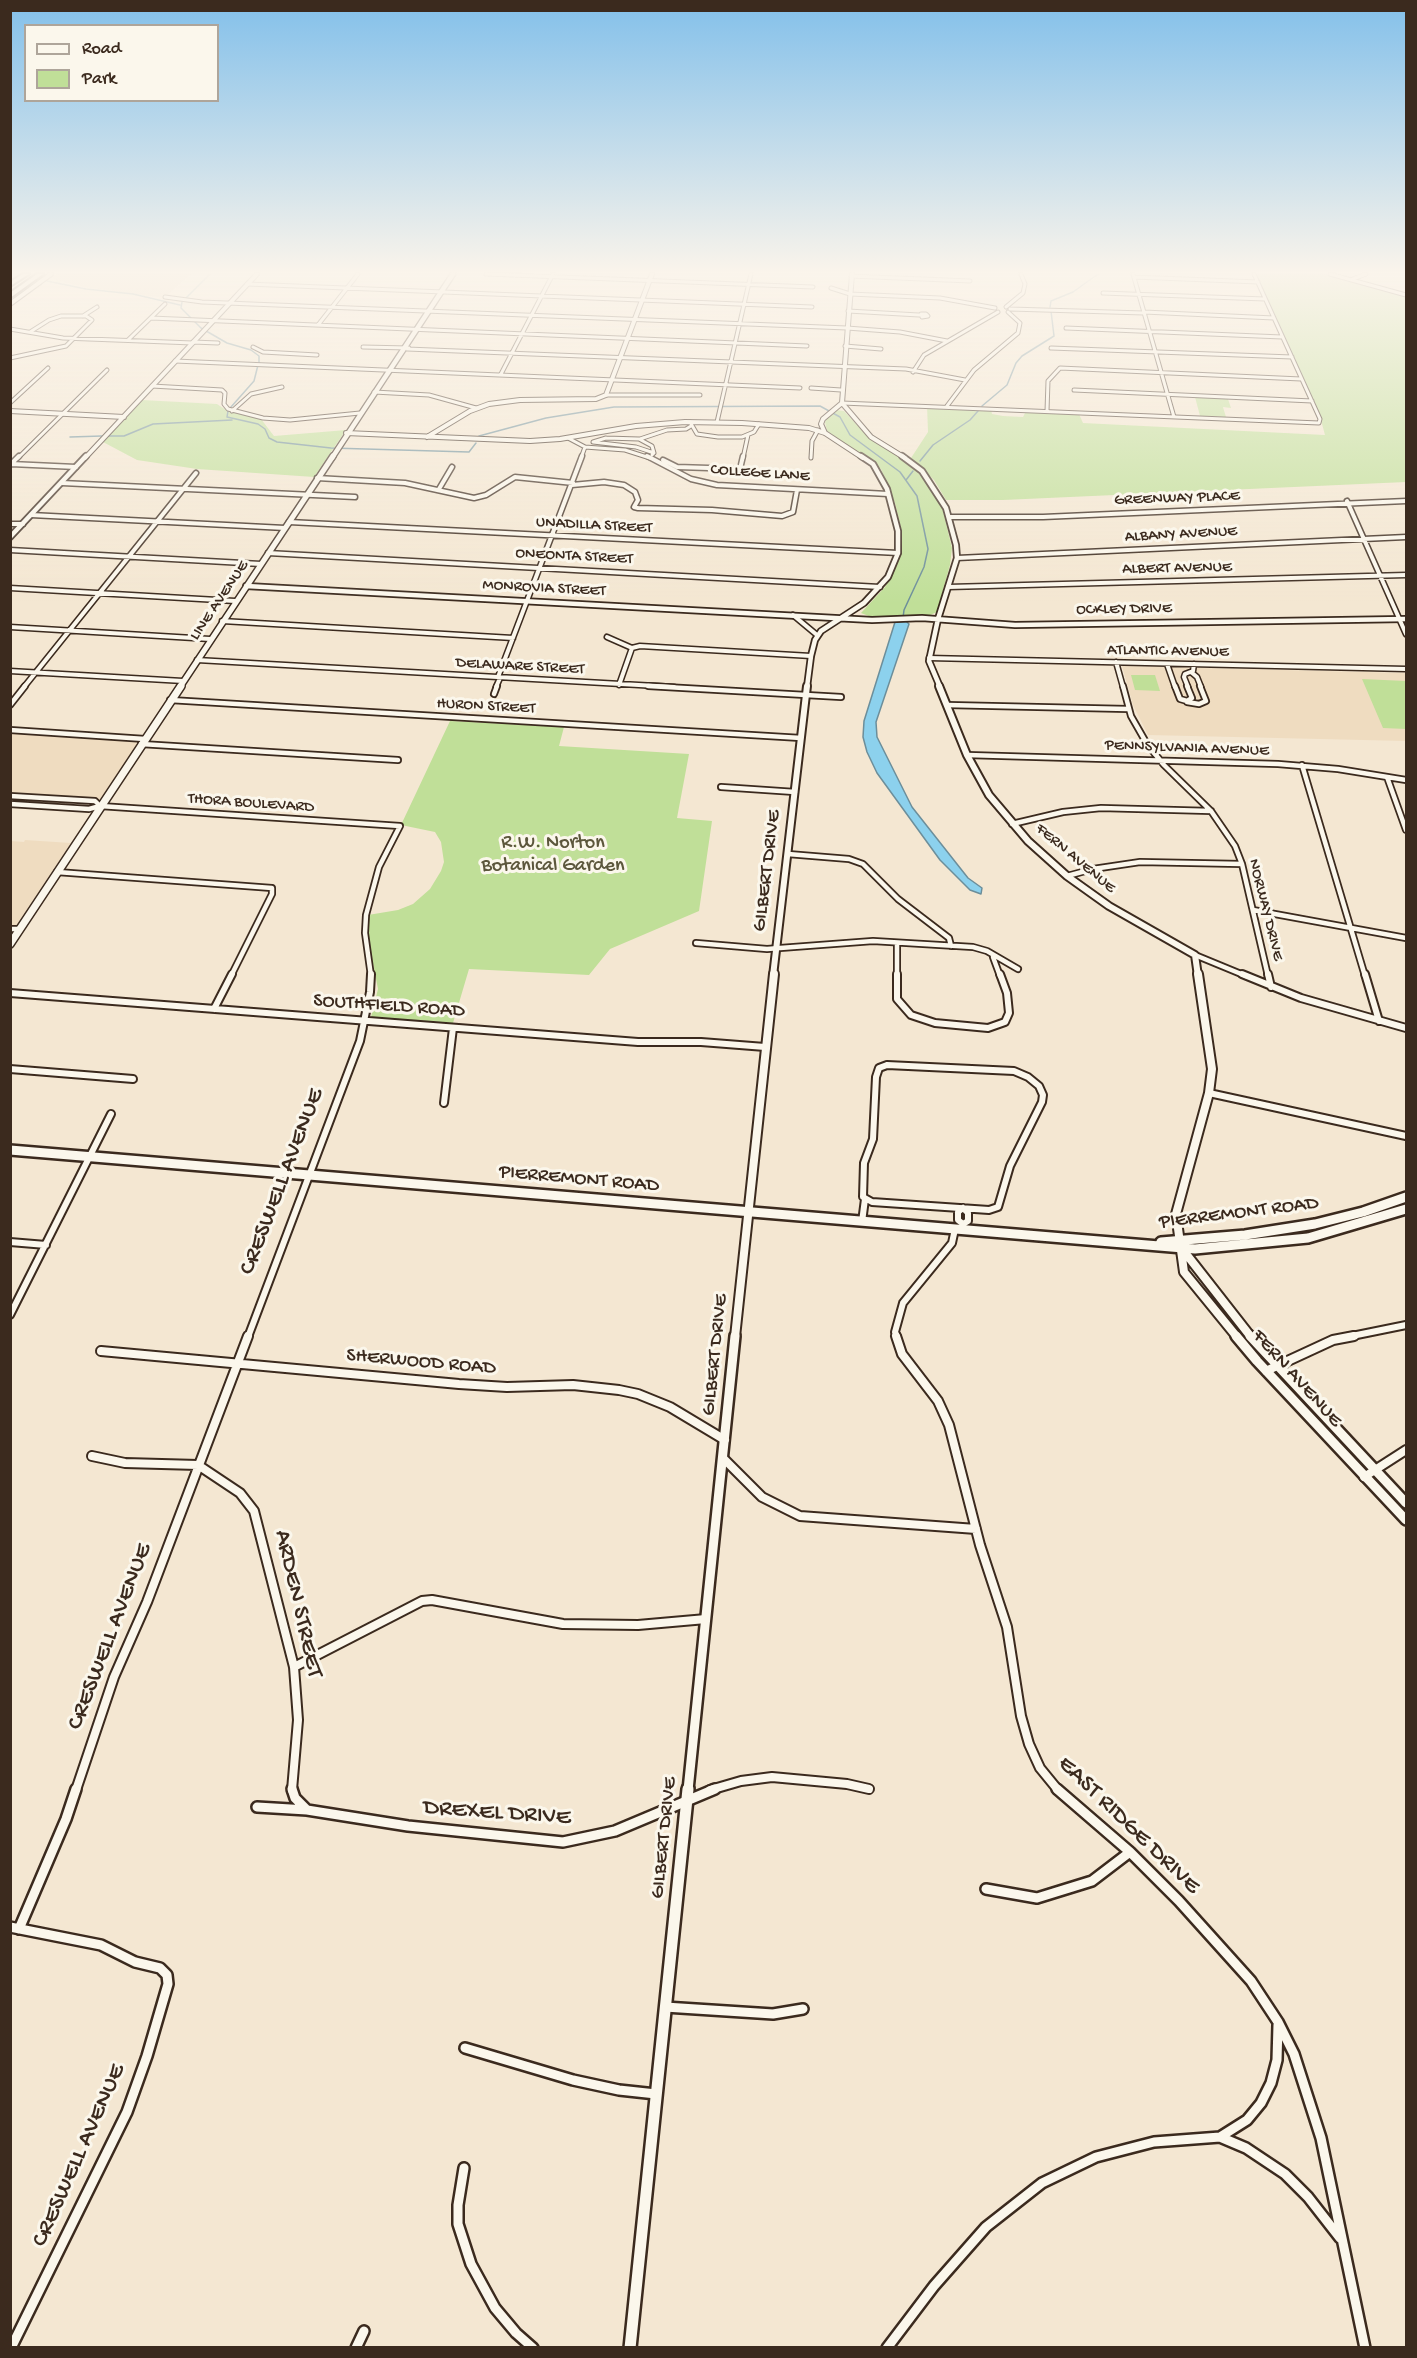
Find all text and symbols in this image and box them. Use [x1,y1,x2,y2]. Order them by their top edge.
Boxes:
legend [24,24,219,102]
text: Road [82,39,121,60]
text: Park [82,69,116,90]
street label: COLLEGE LANE [710,461,810,487]
street label: GREENWAY PLACE [1114,487,1240,511]
street label: UNADILLA STREET [535,513,653,539]
street label: ALBANY AVENUE [1124,522,1238,548]
street label: ONEONTA STREET [515,544,633,570]
street label: LINE AVENUE [186,558,254,644]
street label: ALBERT AVENUE [1122,558,1232,580]
street label: MONROVIA STREET [482,576,606,602]
street label: OCKLEY DRIVE [1076,600,1172,620]
street label: ATLANTIC AVENUE [1107,641,1229,663]
street label: DELAWARE STREET [455,654,585,680]
street label: HURON STREET [436,695,536,719]
street label: PENNSYLVANIA AVENUE [1105,737,1269,761]
street label: THORA BOULEVARD [187,790,315,818]
street label: GILBERT DRIVE [749,809,787,933]
street label: FERN AVENUE [1031,820,1119,898]
park label: R.W. Norton Botanical Garden [481,832,625,879]
street label: NORWAY DRIVE [1243,857,1287,963]
street label: SOUTHFIELD ROAD [312,990,466,1024]
street label: CRESWELL AVENUE [234,1085,332,1279]
street label: PIERREMONT ROAD [498,1161,660,1199]
street label: PIERREMONT ROAD [1158,1192,1320,1236]
street label: GILBERT DRIVE [698,1293,734,1417]
street label: FERN AVENUE [1246,1325,1346,1433]
street label: SHERWOOD ROAD [345,1345,497,1381]
street label: ARDEN STREET [266,1527,328,1681]
street label: CRESWELL AVENUE [62,1540,160,1734]
street label: EAST RIDGE DRIVE [1051,1751,1205,1901]
street label: GILBERT DRIVE [647,1776,683,1900]
street label: DREXEL DRIVE [422,1794,572,1834]
street label: CRESWELL AVENUE [27,2060,133,2252]

